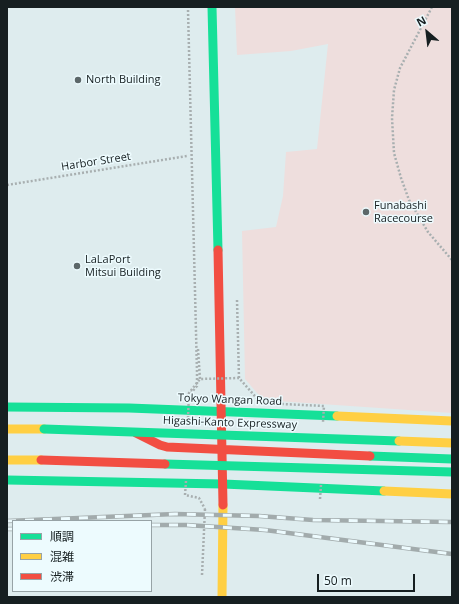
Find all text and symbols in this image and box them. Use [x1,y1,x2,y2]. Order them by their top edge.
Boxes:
north arrow [407,12,447,52]
text: N [414,12,429,30]
place label: North Building [86,73,161,87]
marker: North Building [73,75,83,85]
street label: Harbor Street [60,150,132,174]
place label: Funabashi Racecourse [374,199,433,225]
marker: Funabashi Racecourse [361,207,371,217]
place label: LaLaPort Mitsui Building [85,253,161,279]
marker: LaLaPort Mitsui Building [72,261,82,271]
street label: Tokyo Wangan Road [178,392,282,408]
street label: Higashi-Kanto Expressway [163,414,297,432]
legend [12,520,152,592]
text: 順調 [50,528,74,545]
text: 混雑 [50,548,74,565]
scale bar [319,566,417,592]
text: 渋滞 [50,568,74,585]
text: 50 m [324,572,352,589]

